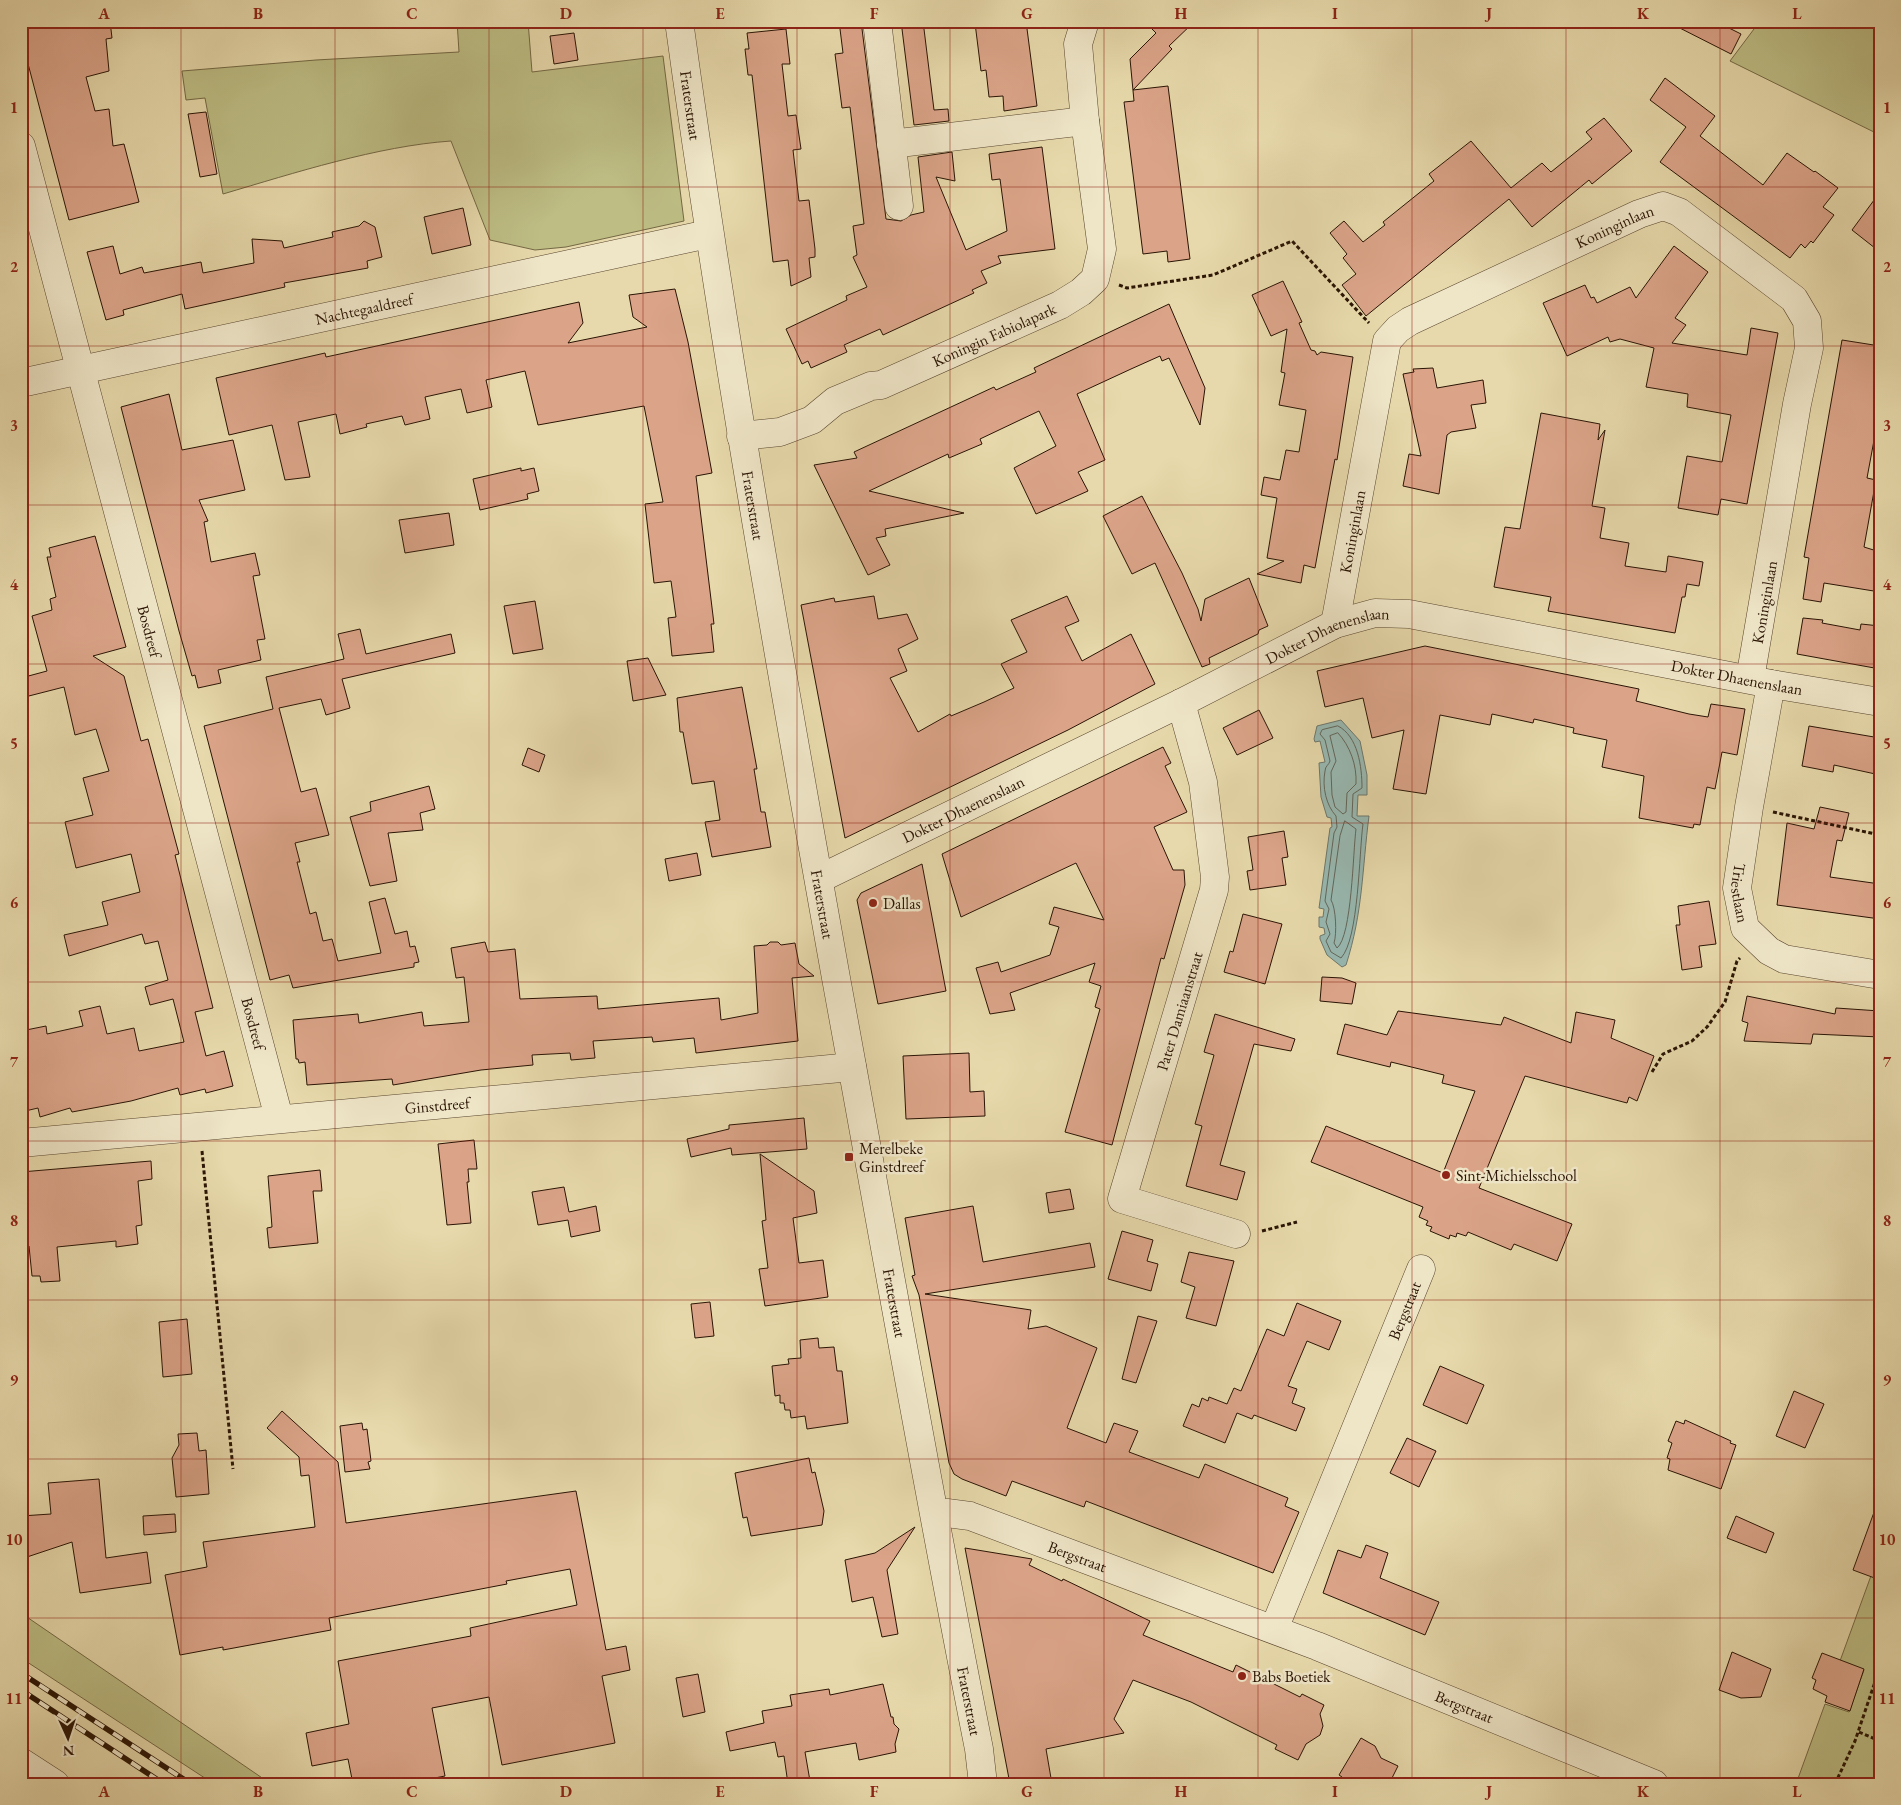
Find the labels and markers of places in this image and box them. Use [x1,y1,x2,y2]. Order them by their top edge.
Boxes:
place label: Dallas [883,893,921,914]
marker: Dallas [867,897,879,909]
place label: Merelbeke Ginstdreef [859,1138,926,1177]
marker: Merelbeke Ginstdreef [843,1151,855,1163]
place label: Sint-Michielsschool [1456,1165,1577,1186]
marker: Sint-Michielsschool [1440,1169,1452,1181]
place label: Babs Boetiek [1252,1666,1331,1687]
marker: Babs Boetiek [1236,1670,1248,1682]

